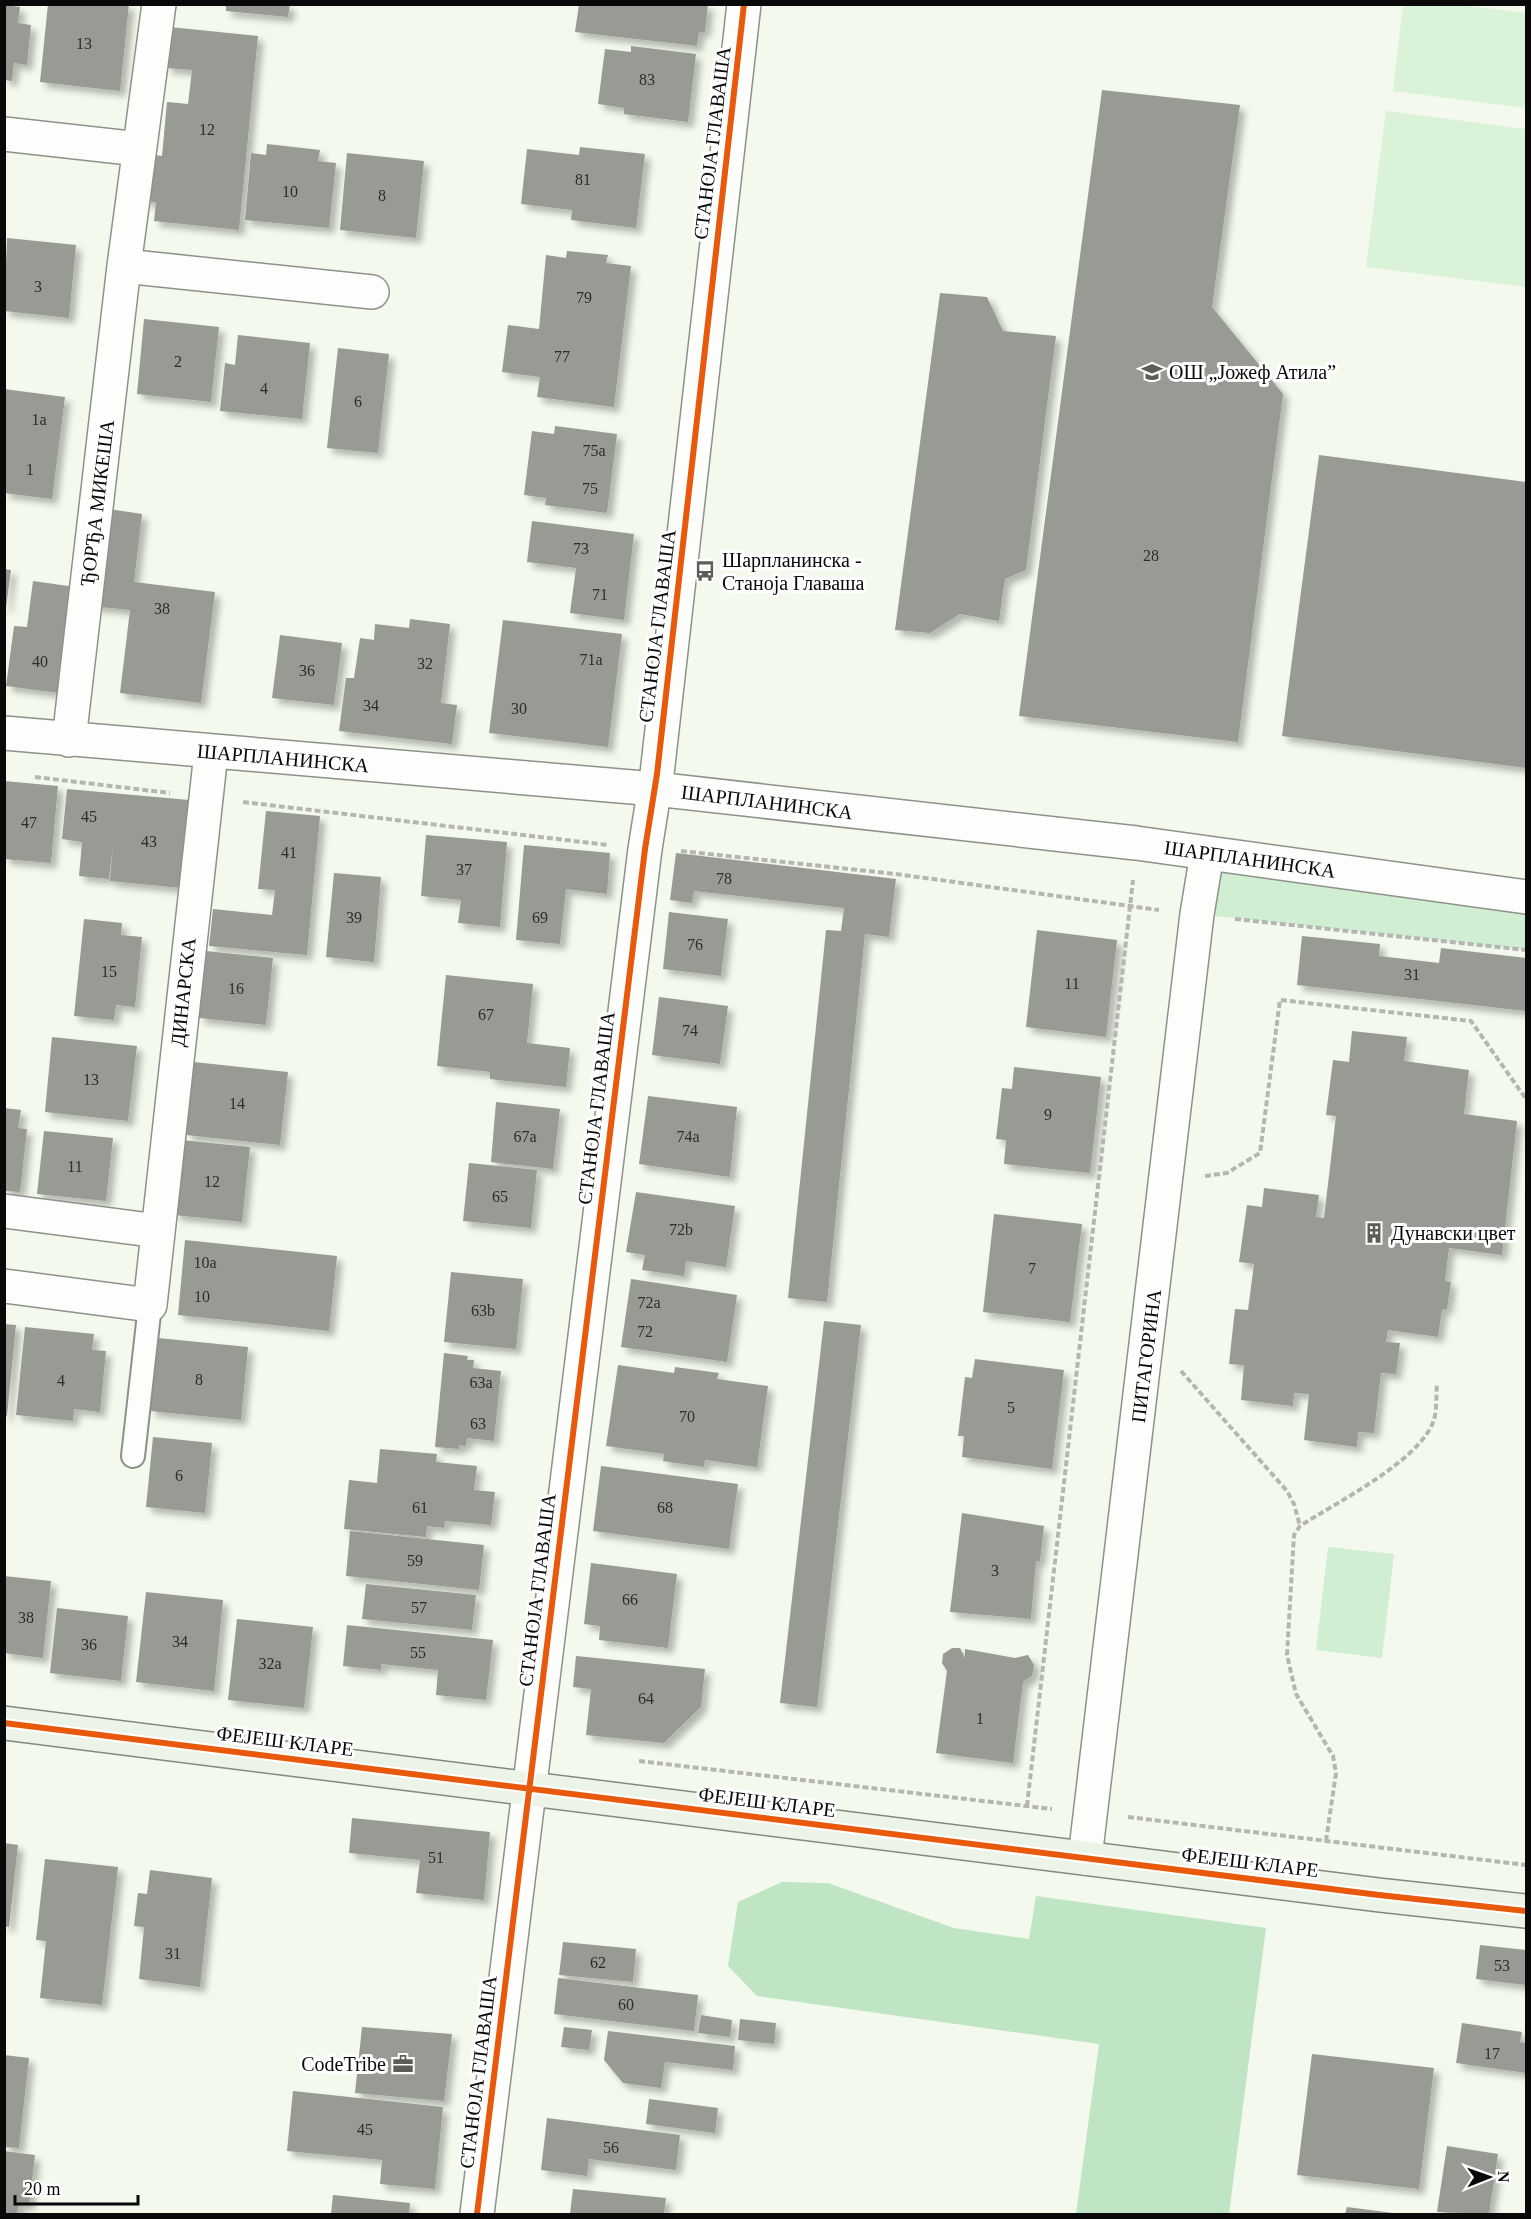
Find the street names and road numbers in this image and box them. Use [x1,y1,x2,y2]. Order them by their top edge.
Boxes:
street label: СТАНОЈА ГЛАВАША [689,45,735,241]
street label: ЂОРЂА МИКЕША [76,418,119,588]
street label: СТАНОЈА ГЛАВАША [634,528,680,724]
street label: ШАРПЛАНИНСКА [196,740,371,777]
street label: ШАРПЛАНИНСКА [680,781,855,824]
street label: ШАРПЛАНИНСКА [1163,836,1338,882]
street label: ДИНАРСКА [166,936,201,1048]
street label: СТАНОЈА ГЛАВАША [573,1010,619,1206]
street label: ПИТАГОРИНА [1127,1287,1165,1424]
street label: СТАНОЈА ГЛАВАША [514,1492,560,1688]
street label: ФЕЈЕШ КЛАРЕ [215,1722,355,1760]
street label: ФЕЈЕШ КЛАРЕ [697,1783,837,1821]
street label: ФЕЈЕШ КЛАРЕ [1180,1843,1320,1881]
street label: СТАНОЈА ГЛАВАША [455,1974,501,2170]

